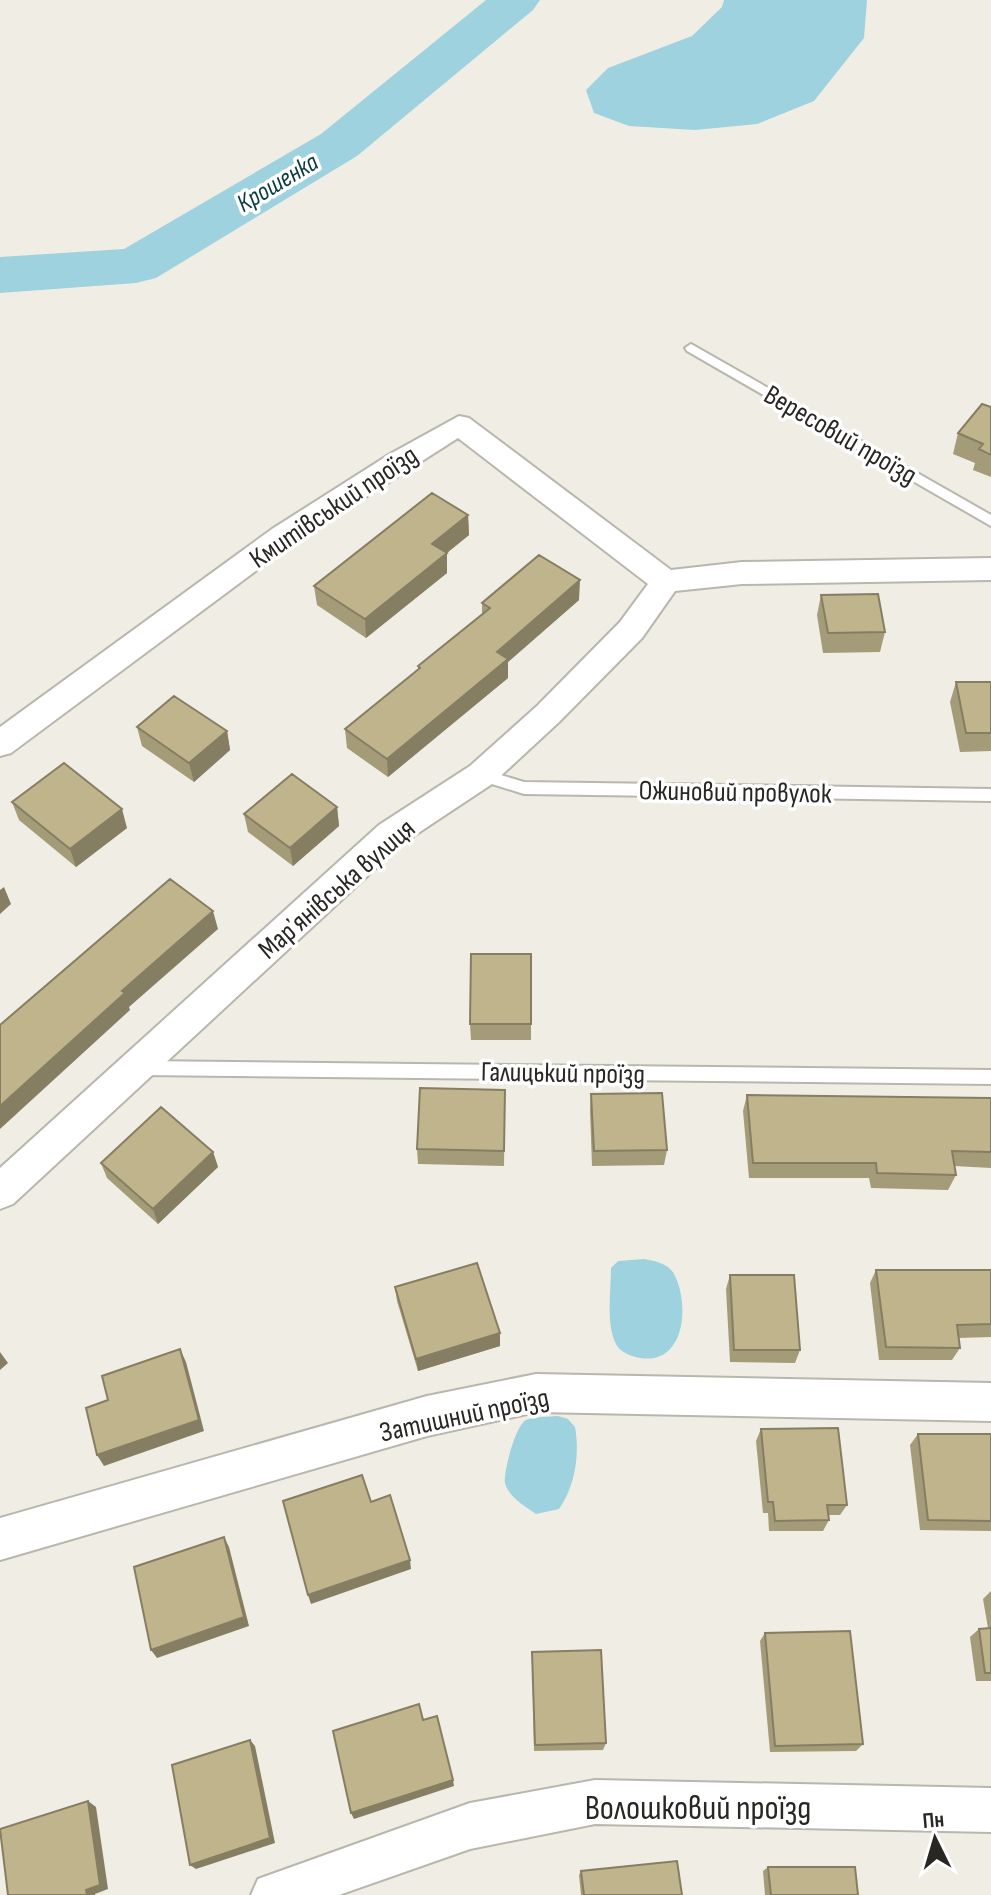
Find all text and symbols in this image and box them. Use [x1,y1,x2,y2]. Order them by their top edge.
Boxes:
water label: Крошенка [232,147,324,220]
street label: Вересовий проїзд [758,378,922,492]
street label: Кмитівський проїзд [244,439,424,576]
street label: Ожиновий провулок [638,774,832,811]
street label: Марʼянівська вулиця [252,812,422,966]
street label: Галицький проїзд [481,1056,645,1091]
street label: Затишний проїзд [377,1381,552,1450]
street label: Волошковий проїзд [585,1788,811,1829]
north arrow [895,1799,975,1879]
text: Пн [922,1806,945,1835]

